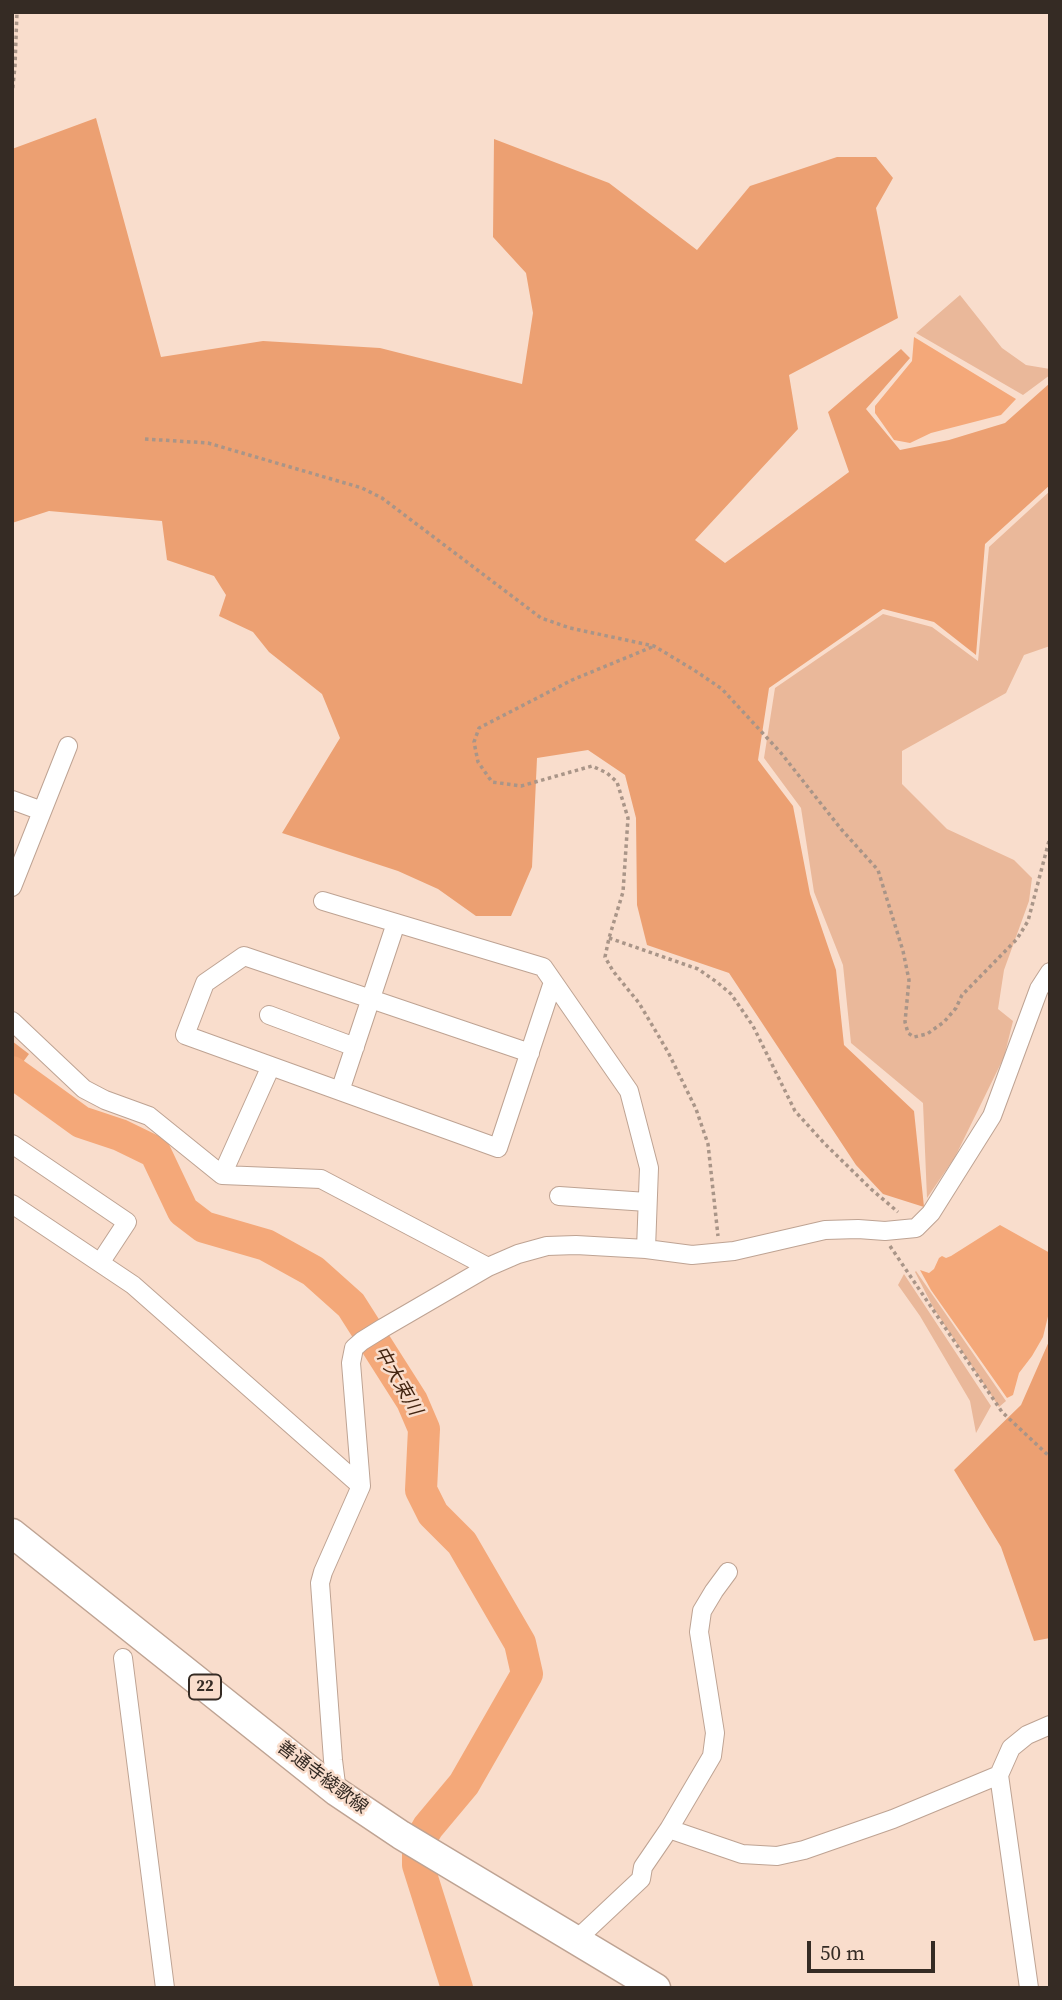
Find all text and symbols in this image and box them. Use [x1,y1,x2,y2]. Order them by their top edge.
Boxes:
water label: 中大束川 [368,1342,426,1420]
road number: 22 [189,1674,221,1700]
street label: 善通寺綾歌線 [272,1737,372,1819]
scale bar [810,1926,938,1970]
text: 50 m [820,1938,865,1967]

